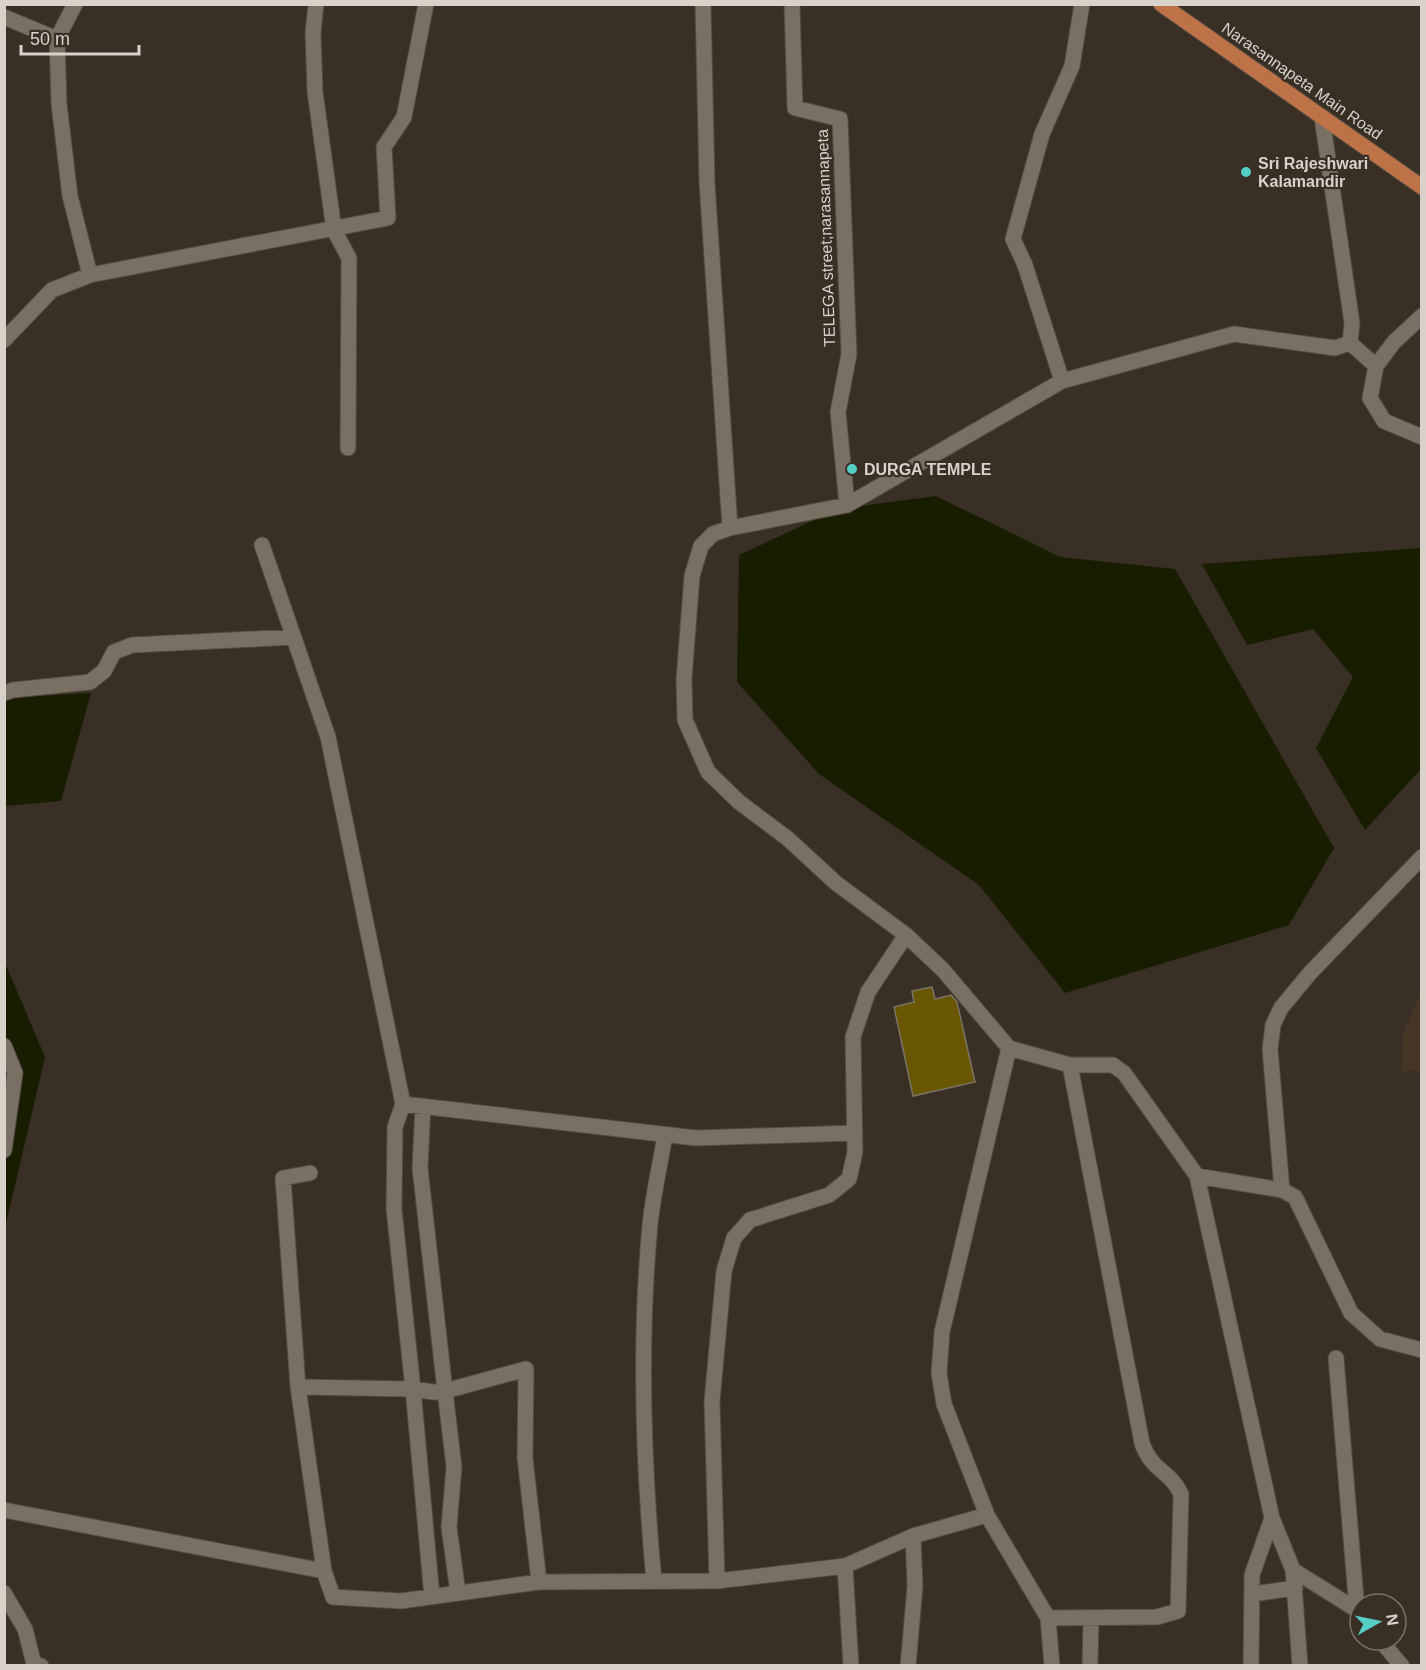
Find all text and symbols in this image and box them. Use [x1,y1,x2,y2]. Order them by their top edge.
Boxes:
scale bar [21,18,140,56]
street label: Narasannapeta Main Road [1219,19,1385,143]
text: 50 m [30,29,70,49]
street label: TELEGA street;narasannapeta [814,129,838,347]
place label: Sri Rajeshwari Kalamandir [1258,155,1368,190]
marker: Sri Rajeshwari Kalamandir [1239,165,1253,179]
place label: DURGA TEMPLE [864,461,992,478]
marker: DURGA TEMPLE [845,462,859,476]
north arrow [1348,1592,1408,1652]
text: N [1383,1613,1402,1627]

